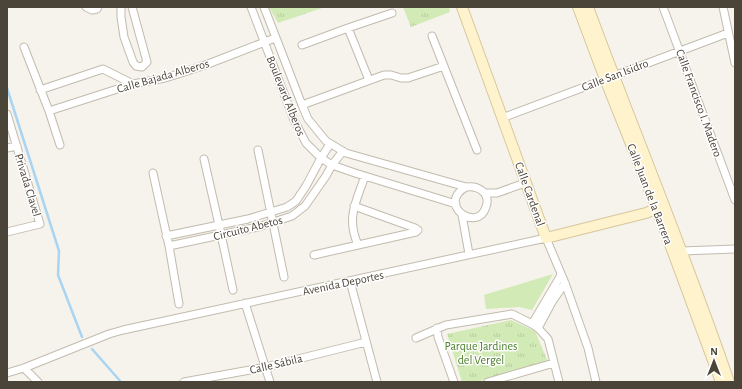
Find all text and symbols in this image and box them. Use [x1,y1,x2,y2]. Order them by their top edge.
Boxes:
street label: Calle Francisco I. Madero [674,47,724,159]
street label: Boulevard Alberos [265,54,307,138]
street label: Calle Bajada Alberos [115,57,211,96]
street label: Calle San Isidro [580,57,650,93]
street label: Calle Juan de la Barrera [625,142,675,247]
street label: Privada Clavel [13,152,43,218]
street label: Calle Cardenal [513,160,547,228]
street label: Circuito Abetos [212,214,284,242]
street label: Avenida Deportes [301,269,385,297]
park label: Parque Jardines del Vergel [444,340,518,366]
north arrow [694,341,734,381]
text: N [710,346,718,357]
street label: Calle Sábila [248,352,304,376]

